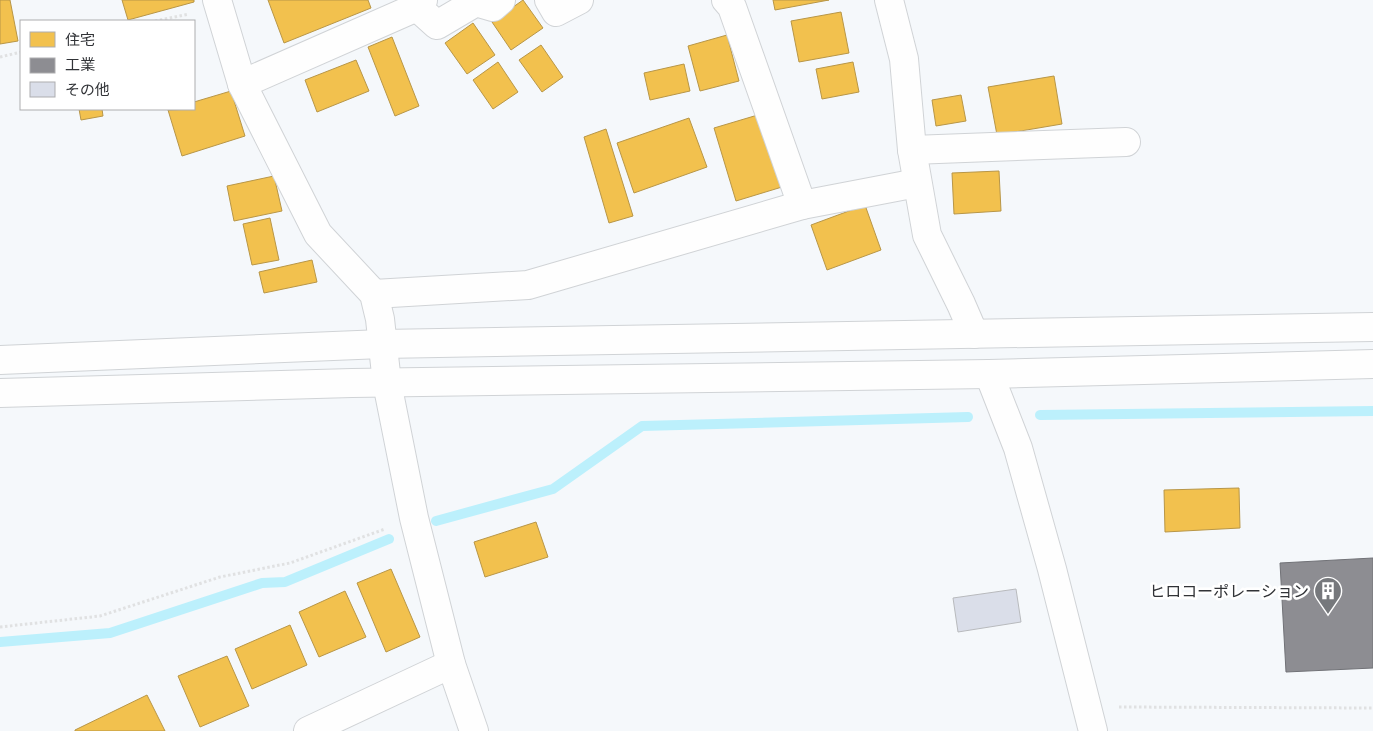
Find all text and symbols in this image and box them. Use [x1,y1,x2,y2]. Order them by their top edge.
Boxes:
legend [20,20,195,110]
text: 住宅 [65,31,95,49]
text: 工業 [65,56,95,74]
text: その他 [65,81,110,99]
building icon: ヒロコーポレーション [1313,576,1343,615]
place label: ヒロコーポレーション [1149,582,1309,601]

